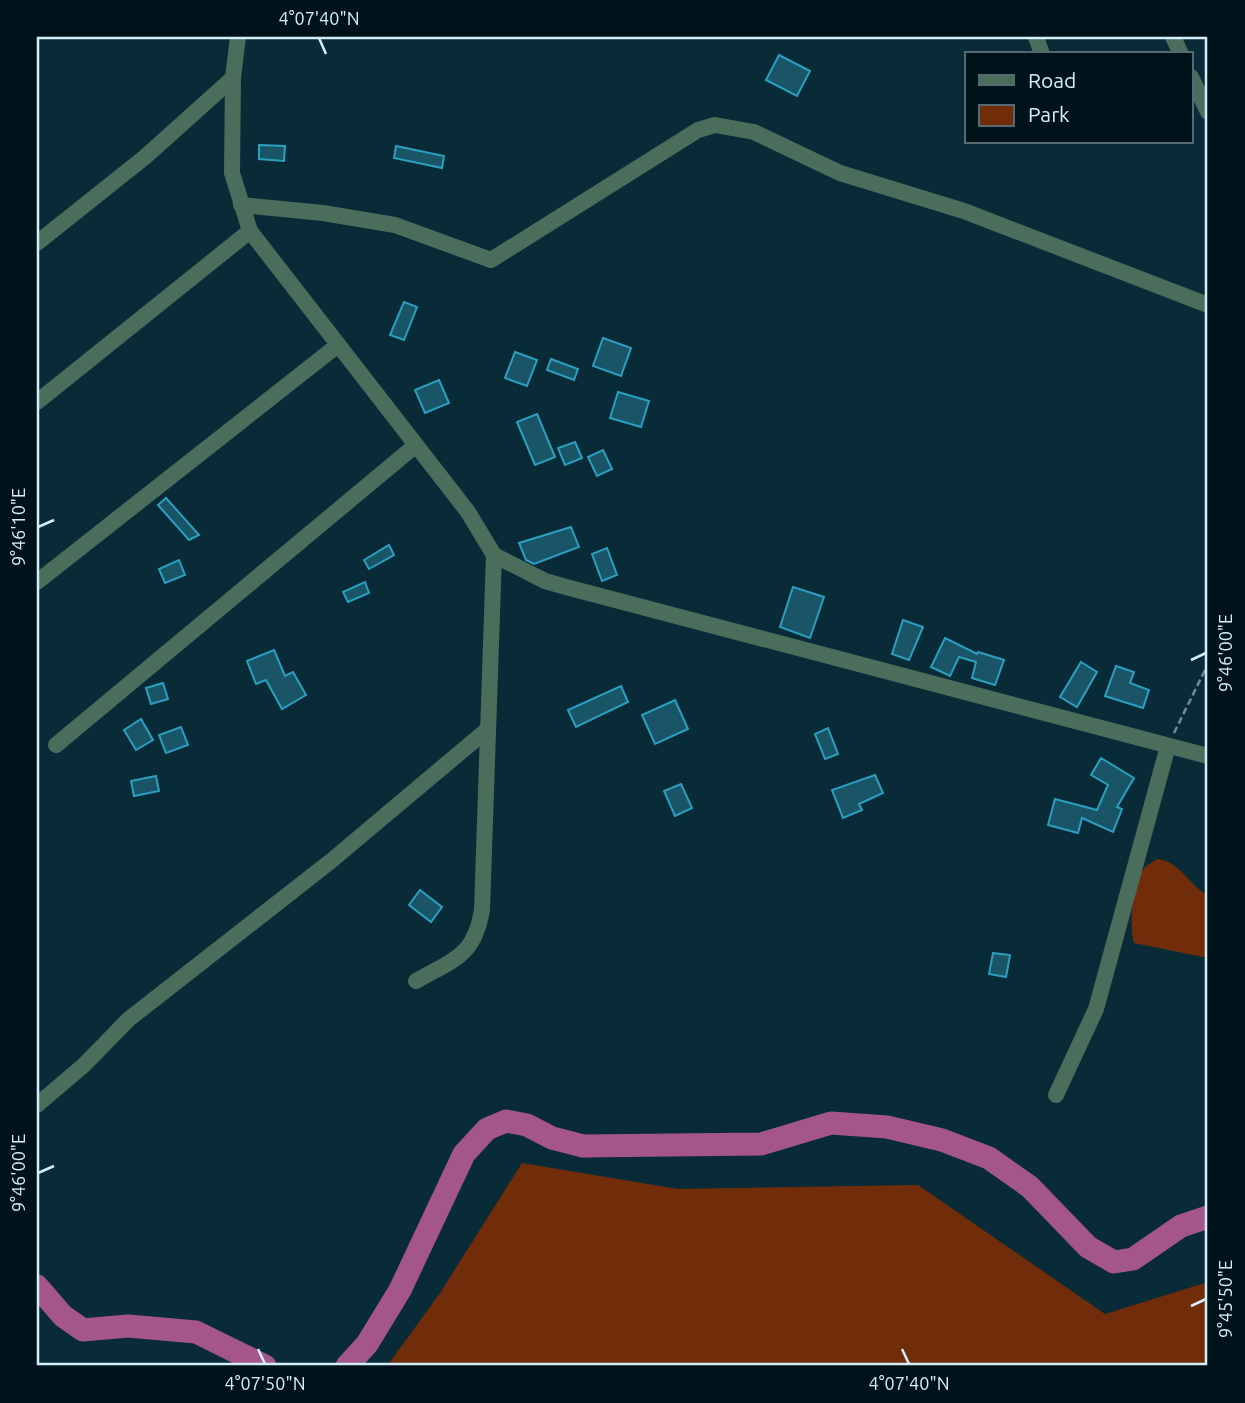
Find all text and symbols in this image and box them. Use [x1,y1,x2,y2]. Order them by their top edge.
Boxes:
text: 4°07'40"N [279,8,359,28]
legend [965,52,1192,144]
text: Road [1028,68,1076,92]
text: Park [1028,102,1070,126]
text: 9°46'10"E [8,488,28,566]
text: 9°46'00"E [1215,614,1235,692]
text: 9°46'00"E [8,1134,28,1212]
text: 9°45'50"E [1215,1260,1235,1338]
text: 4°07'50"N [225,1373,305,1393]
text: 4°07'40"N [869,1373,949,1393]

